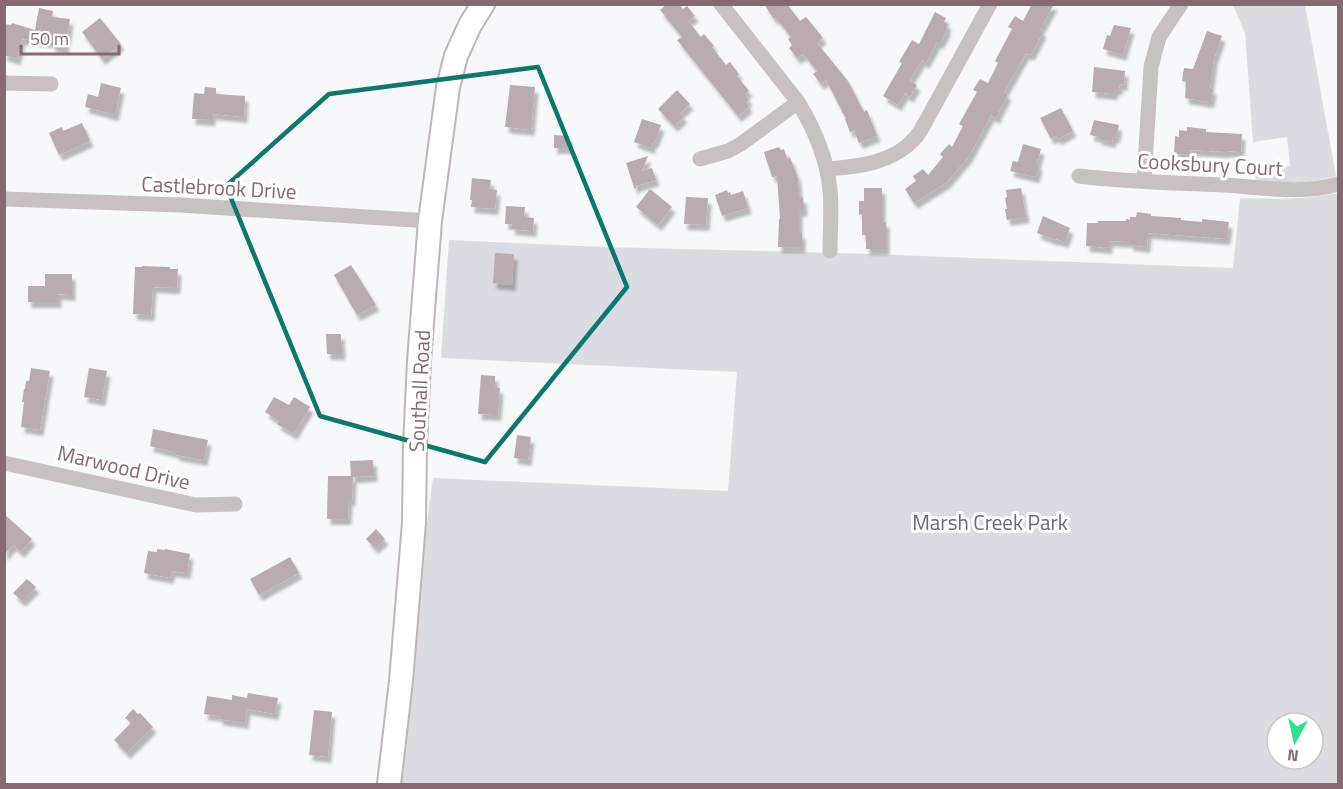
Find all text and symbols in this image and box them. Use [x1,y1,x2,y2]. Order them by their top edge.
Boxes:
scale bar [21,18,118,56]
text: 50 m [30,25,69,52]
street label: Cooksbury Court [1136,144,1284,184]
street label: Castlebrook Drive [141,167,297,207]
street label: Southall Road [400,329,438,453]
street label: Marwood Drive [55,436,193,498]
park label: Marsh Creek Park [912,506,1068,538]
north arrow [1265,711,1325,771]
text: N [1286,743,1300,769]

